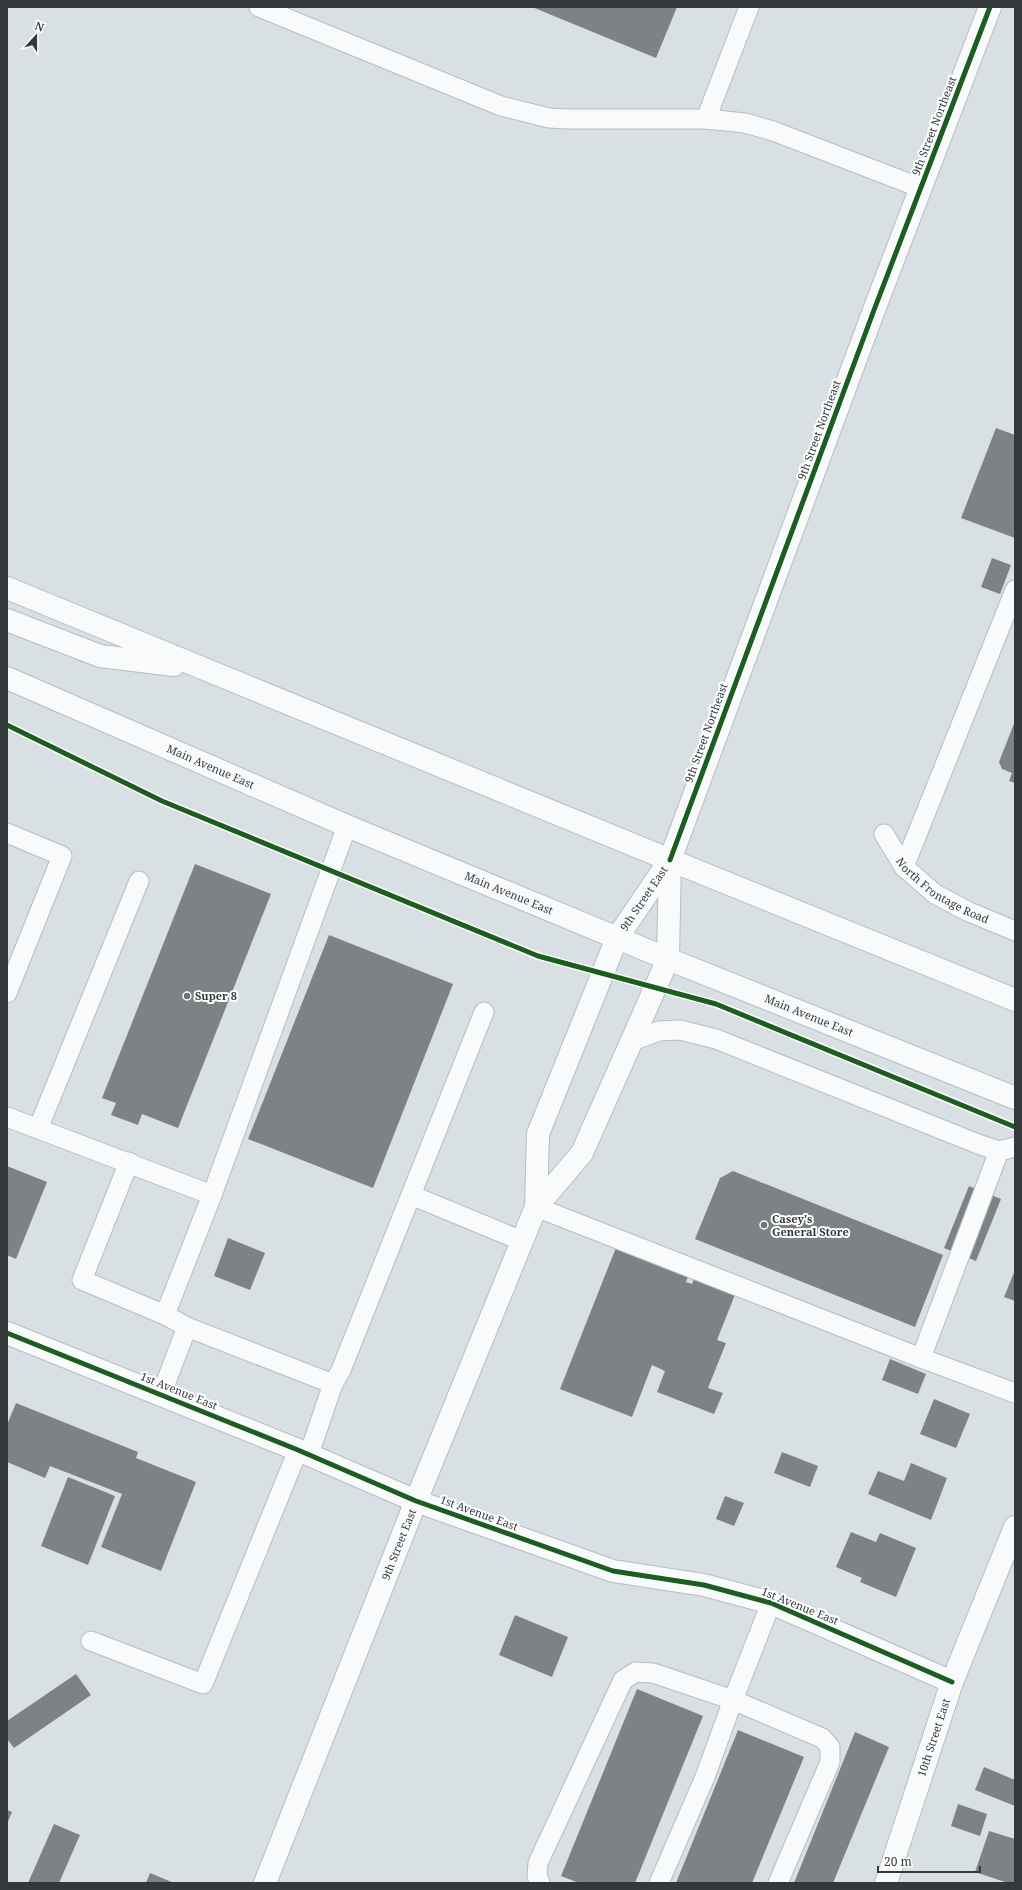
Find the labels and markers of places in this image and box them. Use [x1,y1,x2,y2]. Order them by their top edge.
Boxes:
place label: Super 8 [195,988,237,1003]
marker: Super 8 [182,991,192,1001]
place label: Casey's General Store [772,1211,849,1239]
marker: Casey's General Store [759,1220,769,1230]

